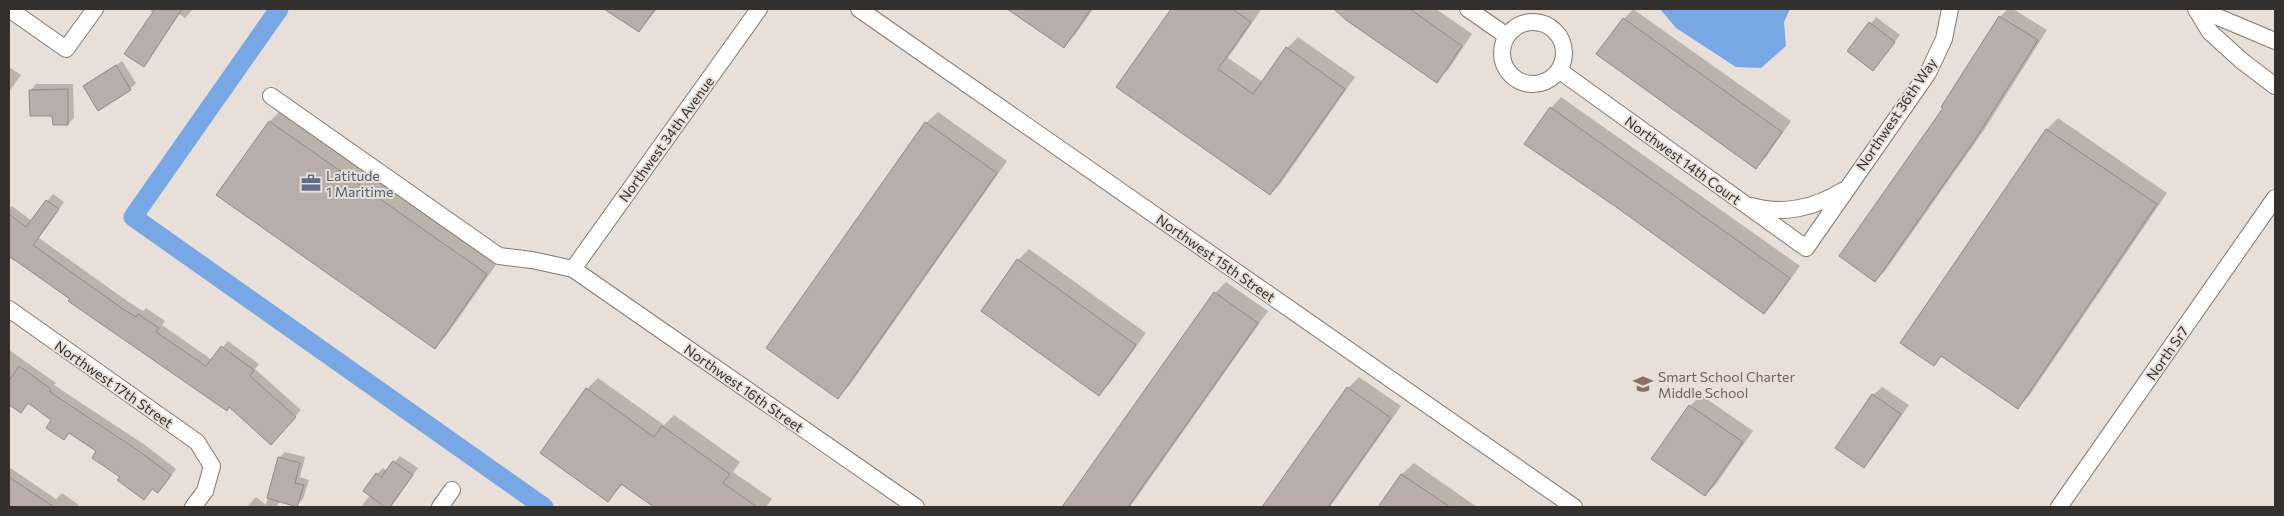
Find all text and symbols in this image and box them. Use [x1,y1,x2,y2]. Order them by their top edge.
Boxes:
street label: Northwest 36th Way [1852,54,1940,174]
street label: Northwest 34th Avenue [615,73,717,205]
street label: Northwest 14th Court [1622,112,1744,208]
place label: Latitude 1 Maritime [326,167,393,200]
office icon: Latitude 1 Maritime [300,172,322,194]
street label: Northwest 15th Street [1153,211,1279,306]
street label: North Sr7 [2142,323,2192,383]
street label: Northwest 17th Street [52,337,177,431]
street label: Northwest 16th Street [681,340,807,436]
place label: Smart School Charter Middle School [1658,368,1795,401]
school or university icon: Smart School Charter Middle School [1632,373,1654,395]

